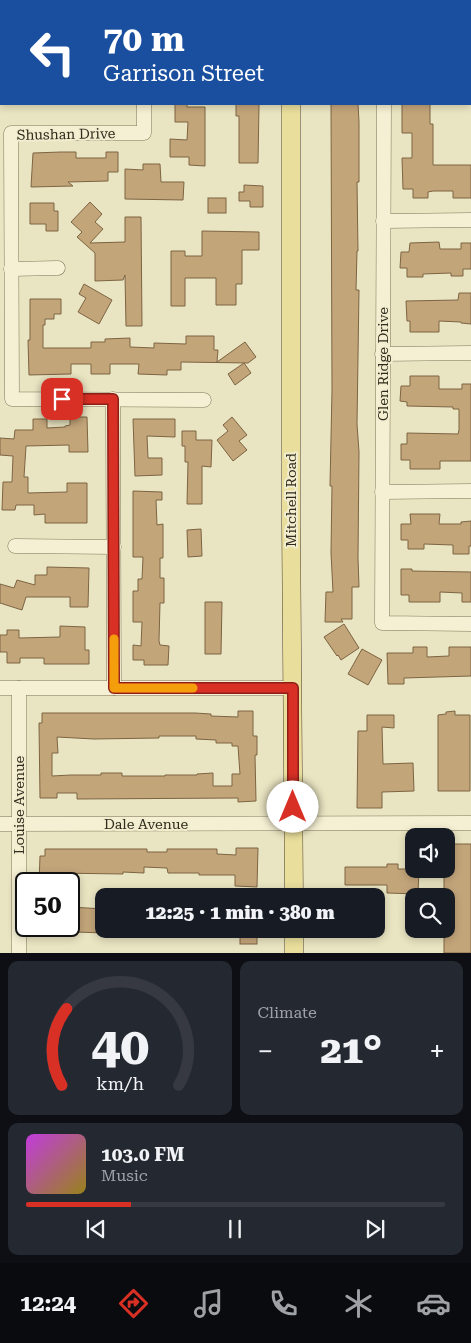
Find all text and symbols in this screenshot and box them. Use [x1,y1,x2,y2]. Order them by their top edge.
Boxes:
text: 70 m [103,19,185,60]
icon: left [20,20,85,85]
text: Garrison Street [103,61,264,86]
street label: Shushan Drive [16,125,116,143]
street label: Glen Ridge Drive [375,307,391,421]
pin [41,378,83,420]
icon: arrive [48,385,76,413]
street label: Mitchell Road [283,453,299,547]
street label: Louise Avenue [11,755,27,854]
position arrow [266,780,318,832]
street label: Dale Avenue [104,816,188,832]
map controls [405,828,455,938]
button: sound [405,828,455,878]
speed limit sign: 50 [15,872,80,937]
button: search [405,888,455,938]
text: 12:25 · 1 min · 380 m [145,901,335,924]
text: Climate [258,1003,317,1022]
text: 40 [91,1016,149,1077]
text: 21° [320,1028,382,1072]
text: − [258,1035,273,1068]
text: + [429,1035,445,1068]
text: km/h [96,1073,144,1094]
text: 103.0 FM [101,1143,184,1166]
text: Music [101,1166,148,1185]
icon: previous [82,1215,110,1243]
icon: pause [221,1215,249,1243]
icon: next [361,1215,389,1243]
icon: directions [116,1286,151,1321]
icon: music [191,1286,226,1321]
icon: phone [266,1286,301,1321]
icon: climate [341,1286,376,1321]
icon: car [416,1286,451,1321]
text: 12:24 [20,1291,76,1316]

